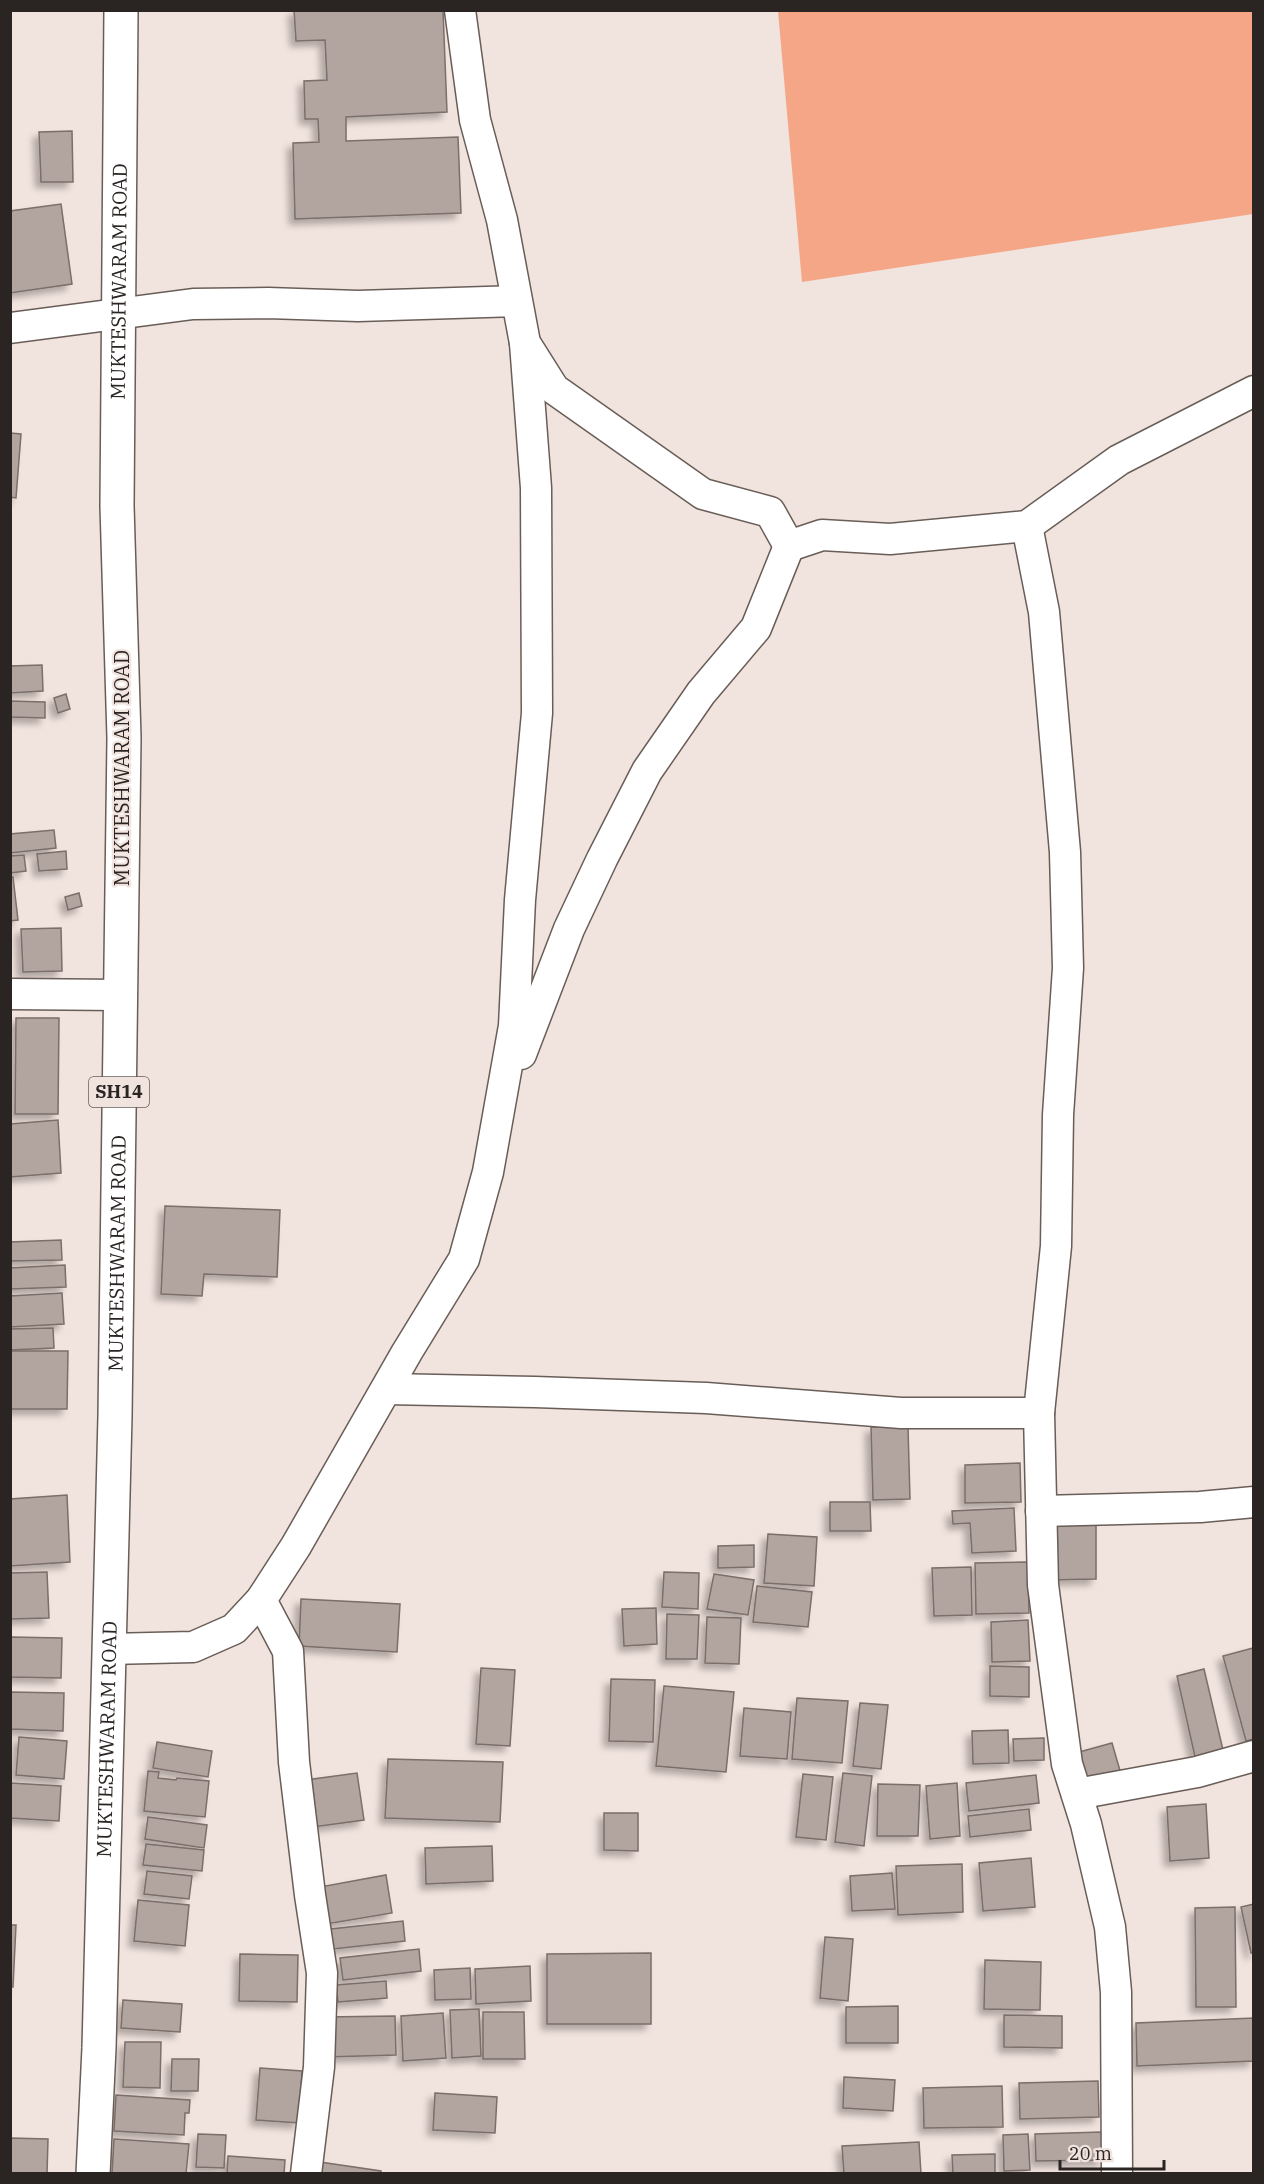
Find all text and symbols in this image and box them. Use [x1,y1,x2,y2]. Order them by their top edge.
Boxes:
street label: MUKTESHWARAM ROAD [104,163,133,400]
street label: MUKTESHWARAM ROAD [108,650,135,886]
road number: SH14 [89,1077,149,1107]
street label: MUKTESHWARAM ROAD [102,1135,132,1372]
street label: MUKTESHWARAM ROAD [90,1621,123,1858]
scale bar [1060,2133,1164,2171]
text: 20 m [1069,2142,1112,2165]

